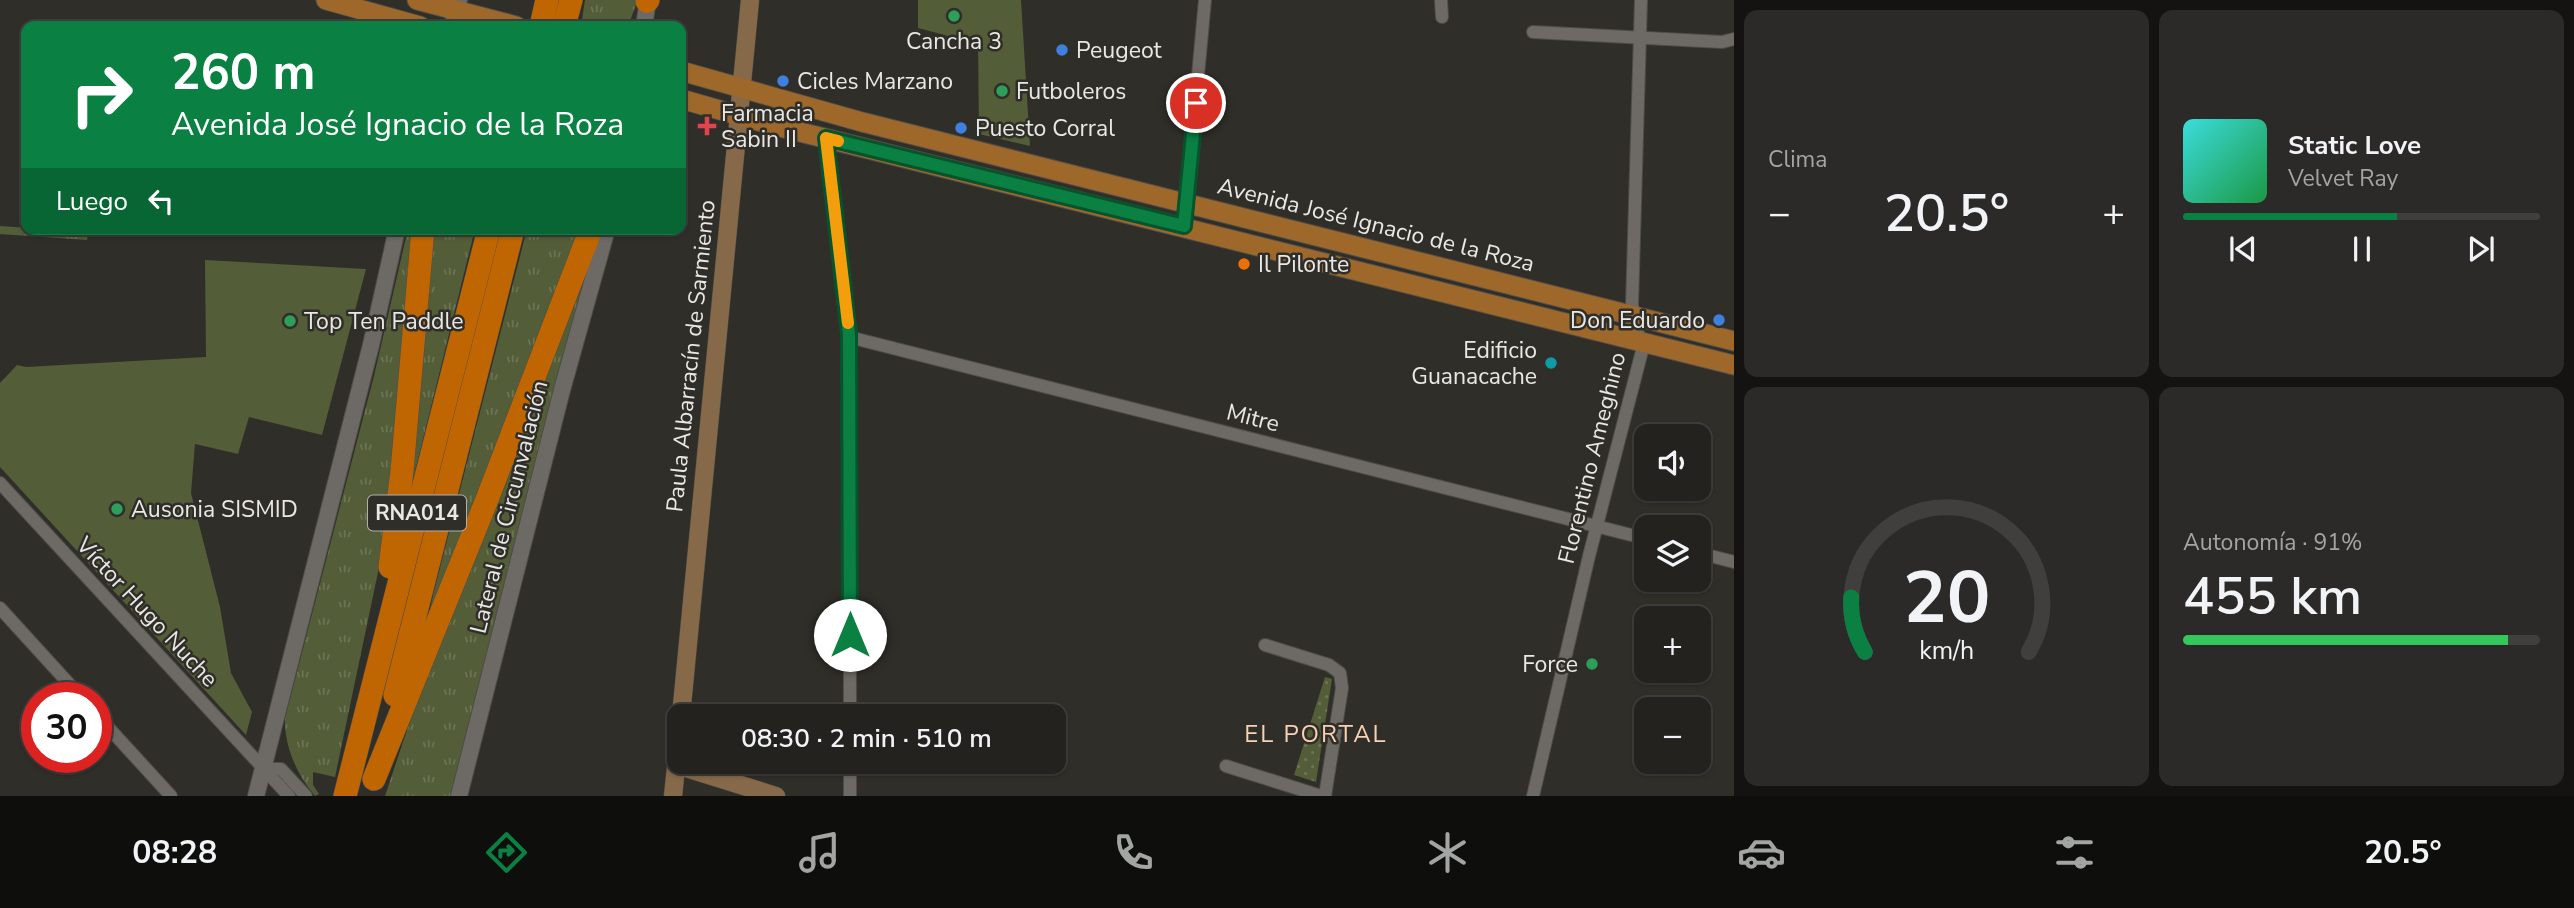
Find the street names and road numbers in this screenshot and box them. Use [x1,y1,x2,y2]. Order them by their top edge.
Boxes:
street label: Avenida José Ignacio de la Roza [1214,171,1538,279]
street label: Paula Albarracín de Sarmiento [659,198,723,514]
street label: Florentino Ameghino [1551,349,1633,567]
street label: Lateral de Circunvalación [463,377,555,637]
street label: Mitre [1223,397,1283,439]
road number: RNA014 [368,496,466,530]
street label: Víctor Hugo Nuche [68,529,225,694]

